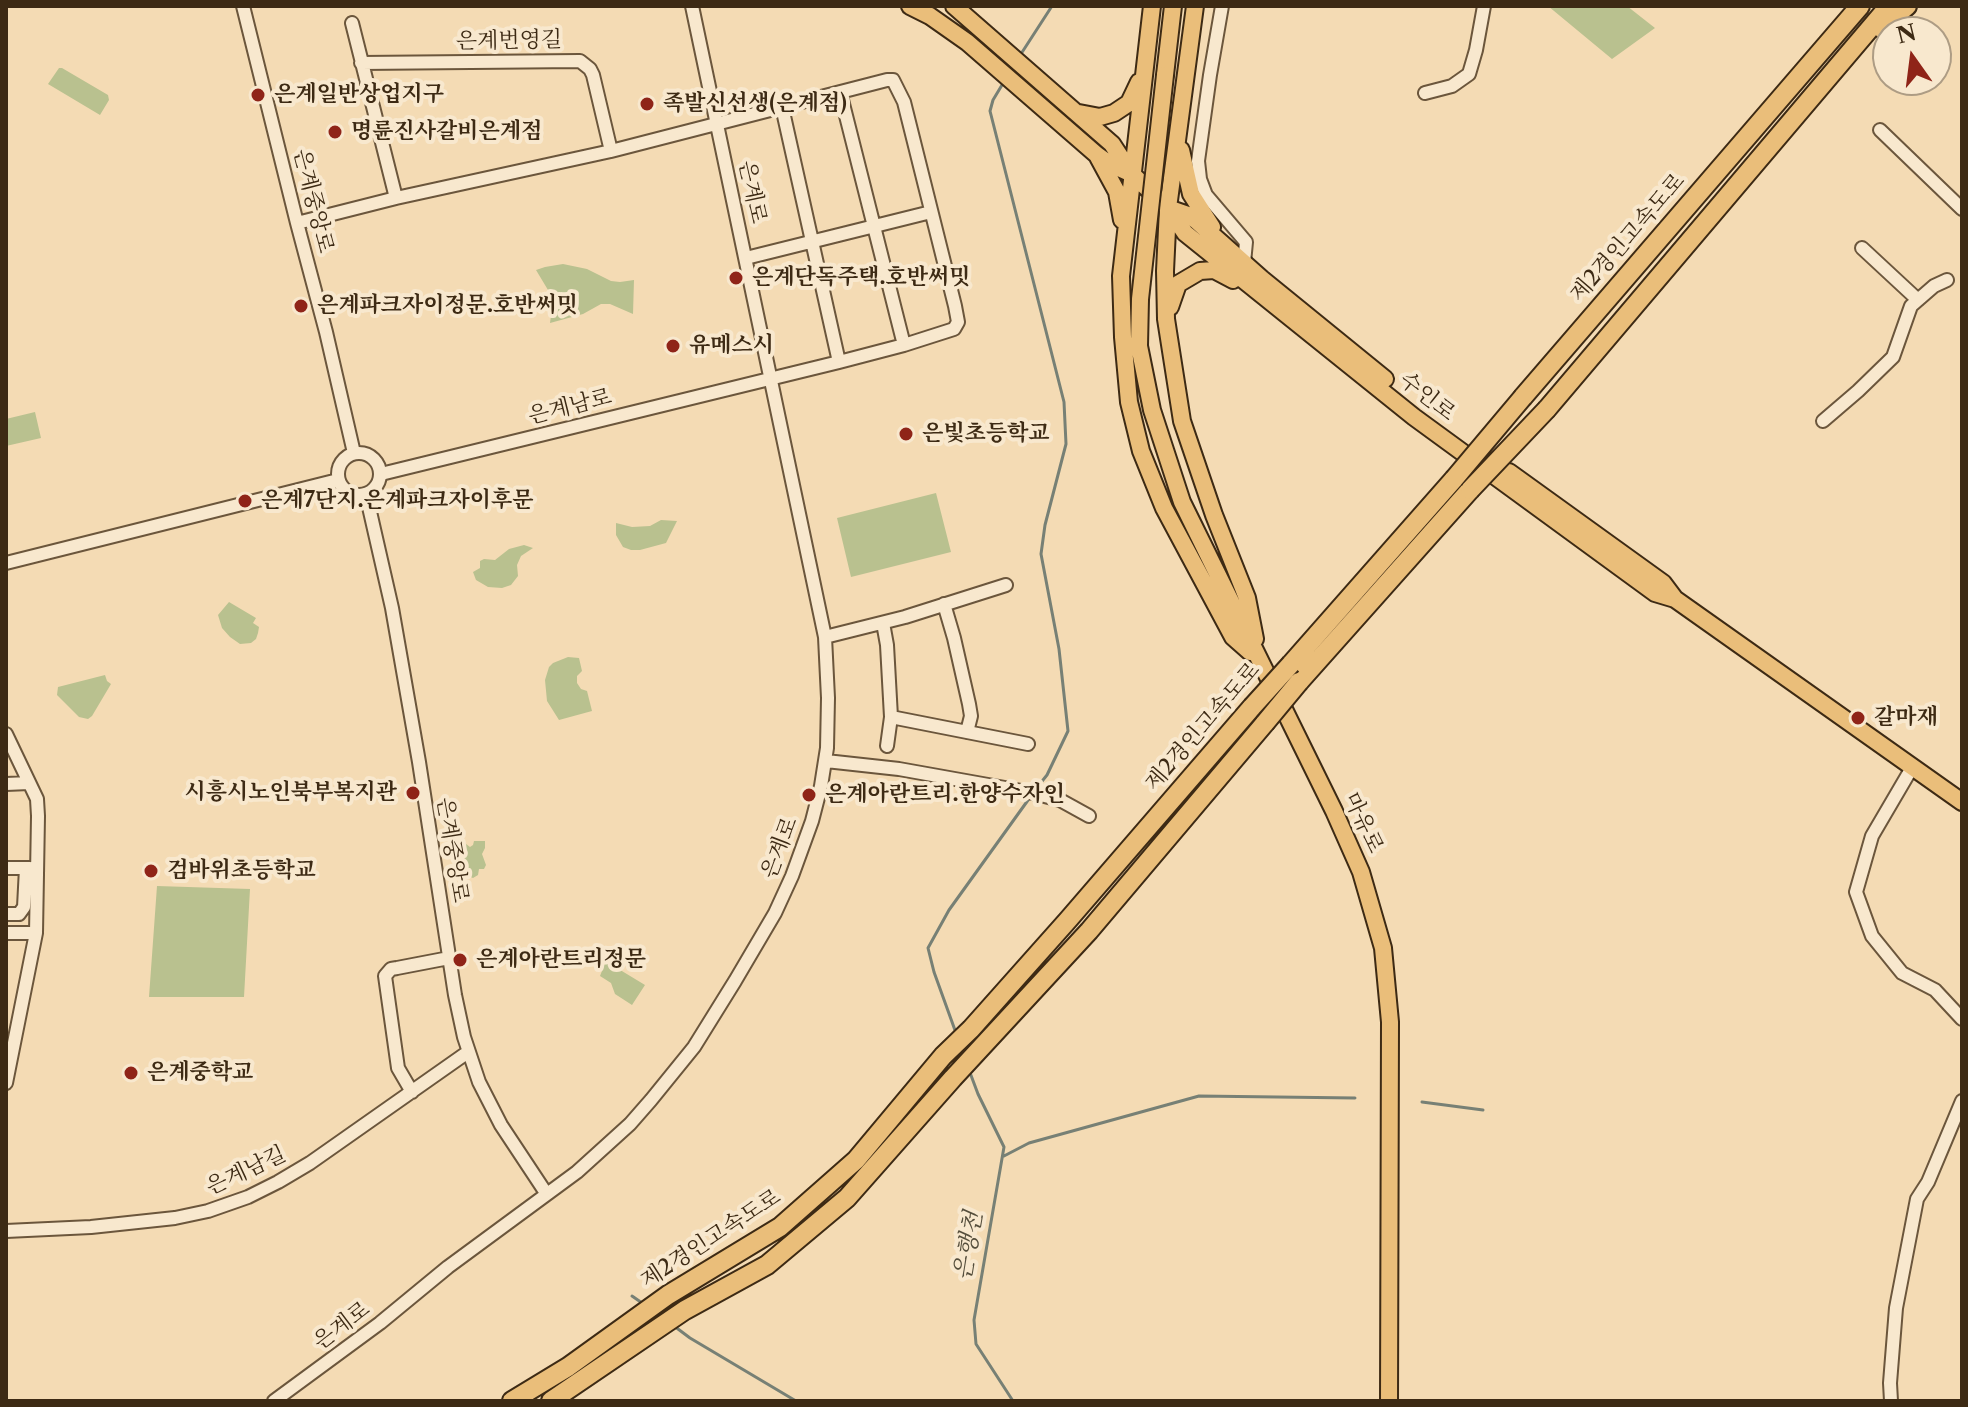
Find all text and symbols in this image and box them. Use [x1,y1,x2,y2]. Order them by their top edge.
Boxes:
north arrow [1872,16,1952,96]
text: N [1894,19,1919,50]
street label: 은계번영길 [456,27,562,55]
place label: 은계일반상업지구 [274,82,444,108]
marker: 은계일반상업지구 [249,86,267,104]
place label: 족발신선생(은계점) [663,91,847,117]
marker: 족발신선생(은계점) [638,95,656,113]
place label: 명륜진사갈비은계점 [351,119,542,145]
marker: 명륜진사갈비은계점 [326,123,344,141]
street label: 은계중앙로 [287,146,339,256]
street label: 은계로 [732,158,772,226]
street label: 제2경인고속도로 [1565,168,1691,308]
place label: 은계단독주택.호반써밋 [752,265,971,291]
marker: 은계단독주택.호반써밋 [727,269,745,287]
place label: 은계파크자이정문.호반써밋 [317,293,578,319]
marker: 은계파크자이정문.호반써밋 [292,297,310,315]
place label: 유메스시 [689,333,774,359]
marker: 유메스시 [664,337,682,355]
street label: 수인로 [1394,367,1460,427]
street label: 은계남로 [526,384,614,430]
place label: 은빛초등학교 [922,421,1050,447]
marker: 은빛초등학교 [897,425,915,443]
place label: 은계7단지.은계파크자이후문 [261,488,534,514]
marker: 은계7단지.은계파크자이후문 [236,492,254,510]
street label: 제2경인고속도로 [1140,657,1266,797]
place label: 갈마재 [1874,705,1938,731]
marker: 갈마재 [1849,709,1867,727]
place label: 시흥시노인북부복지관 [184,780,397,806]
place label: 은계아란트리.한양수자인 [825,782,1065,808]
marker: 시흥시노인북부복지관 [404,784,422,802]
marker: 은계아란트리.한양수자인 [800,786,818,804]
street label: 마유로 [1338,789,1388,857]
street label: 은계중앙로 [431,795,473,905]
street label: 은계로 [756,814,804,882]
place label: 검바위초등학교 [167,858,316,884]
marker: 검바위초등학교 [142,862,160,880]
place label: 은계아란트리정문 [476,947,646,973]
marker: 은계아란트리정문 [451,951,469,969]
place label: 은계중학교 [147,1060,253,1086]
marker: 은계중학교 [122,1064,140,1082]
street label: 은계남길 [202,1141,290,1201]
street label: 제2경인고속도로 [636,1184,786,1294]
water label: 은행천 [949,1209,989,1283]
street label: 은계로 [309,1296,375,1356]

